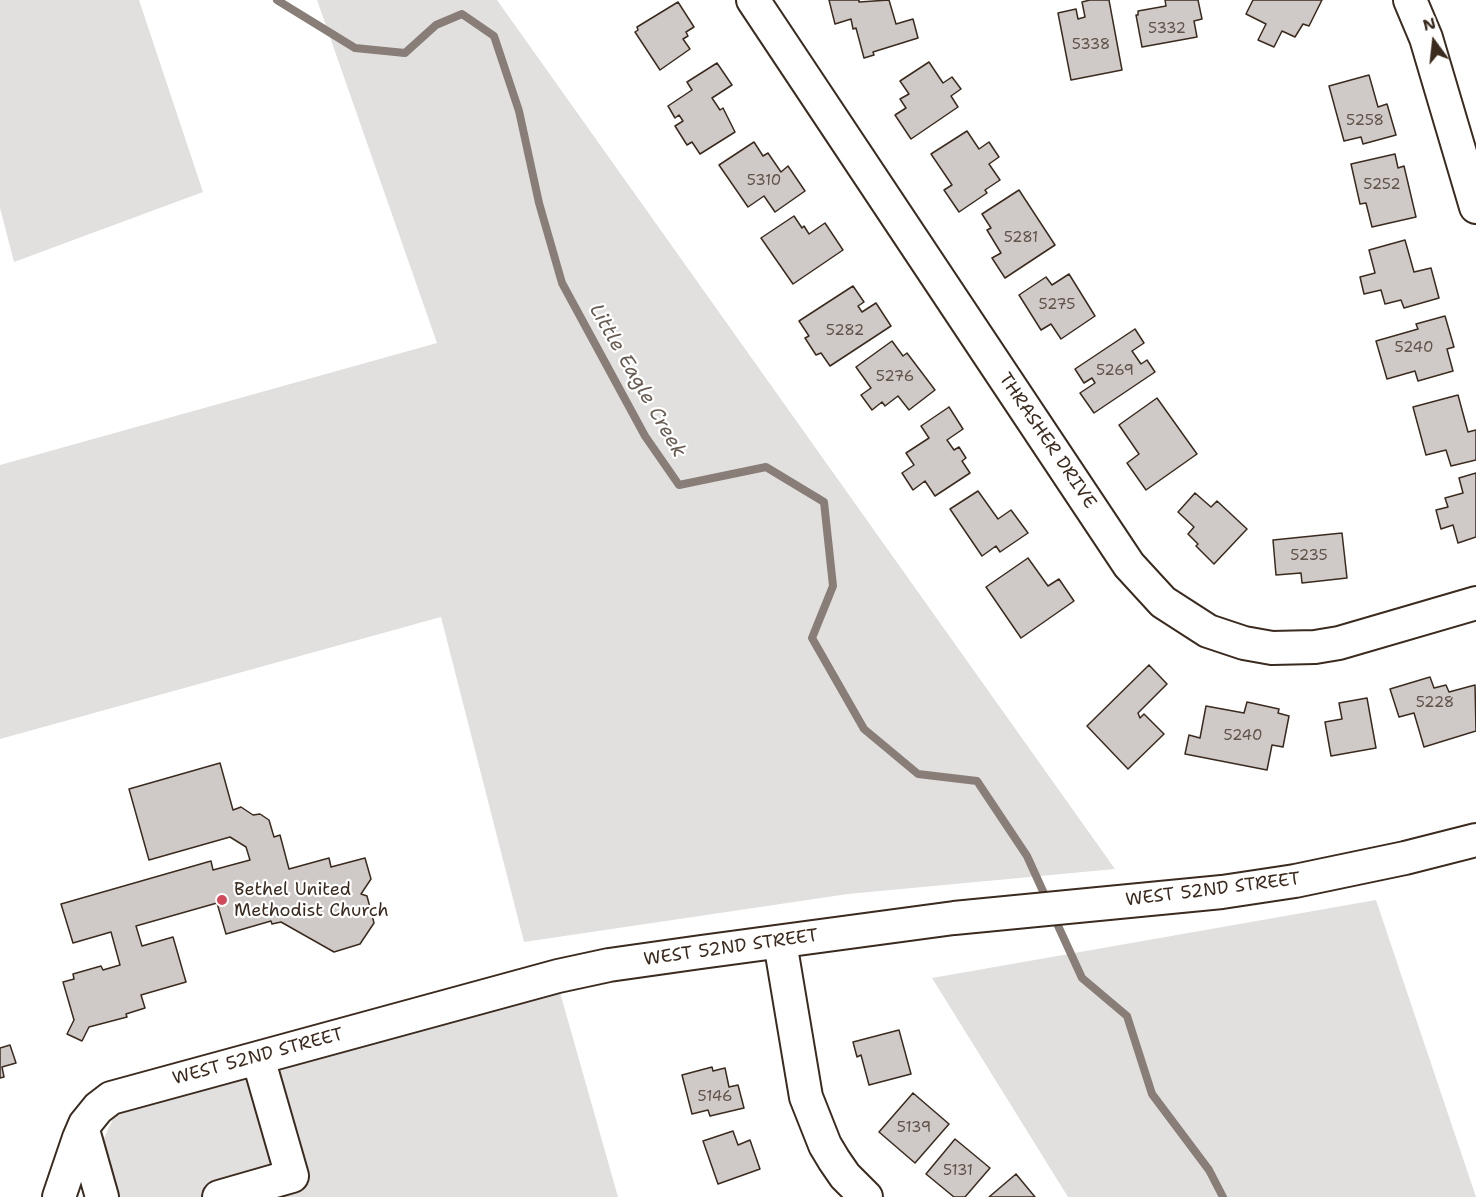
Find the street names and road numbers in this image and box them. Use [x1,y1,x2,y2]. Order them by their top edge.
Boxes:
street label: THRASHER DRIVE [994,369,1100,513]
street label: WEST 52ND STREET [1124,869,1302,911]
street label: WEST 52ND STREET [642,925,820,971]
street label: WEST 52ND STREET [170,1024,346,1090]

